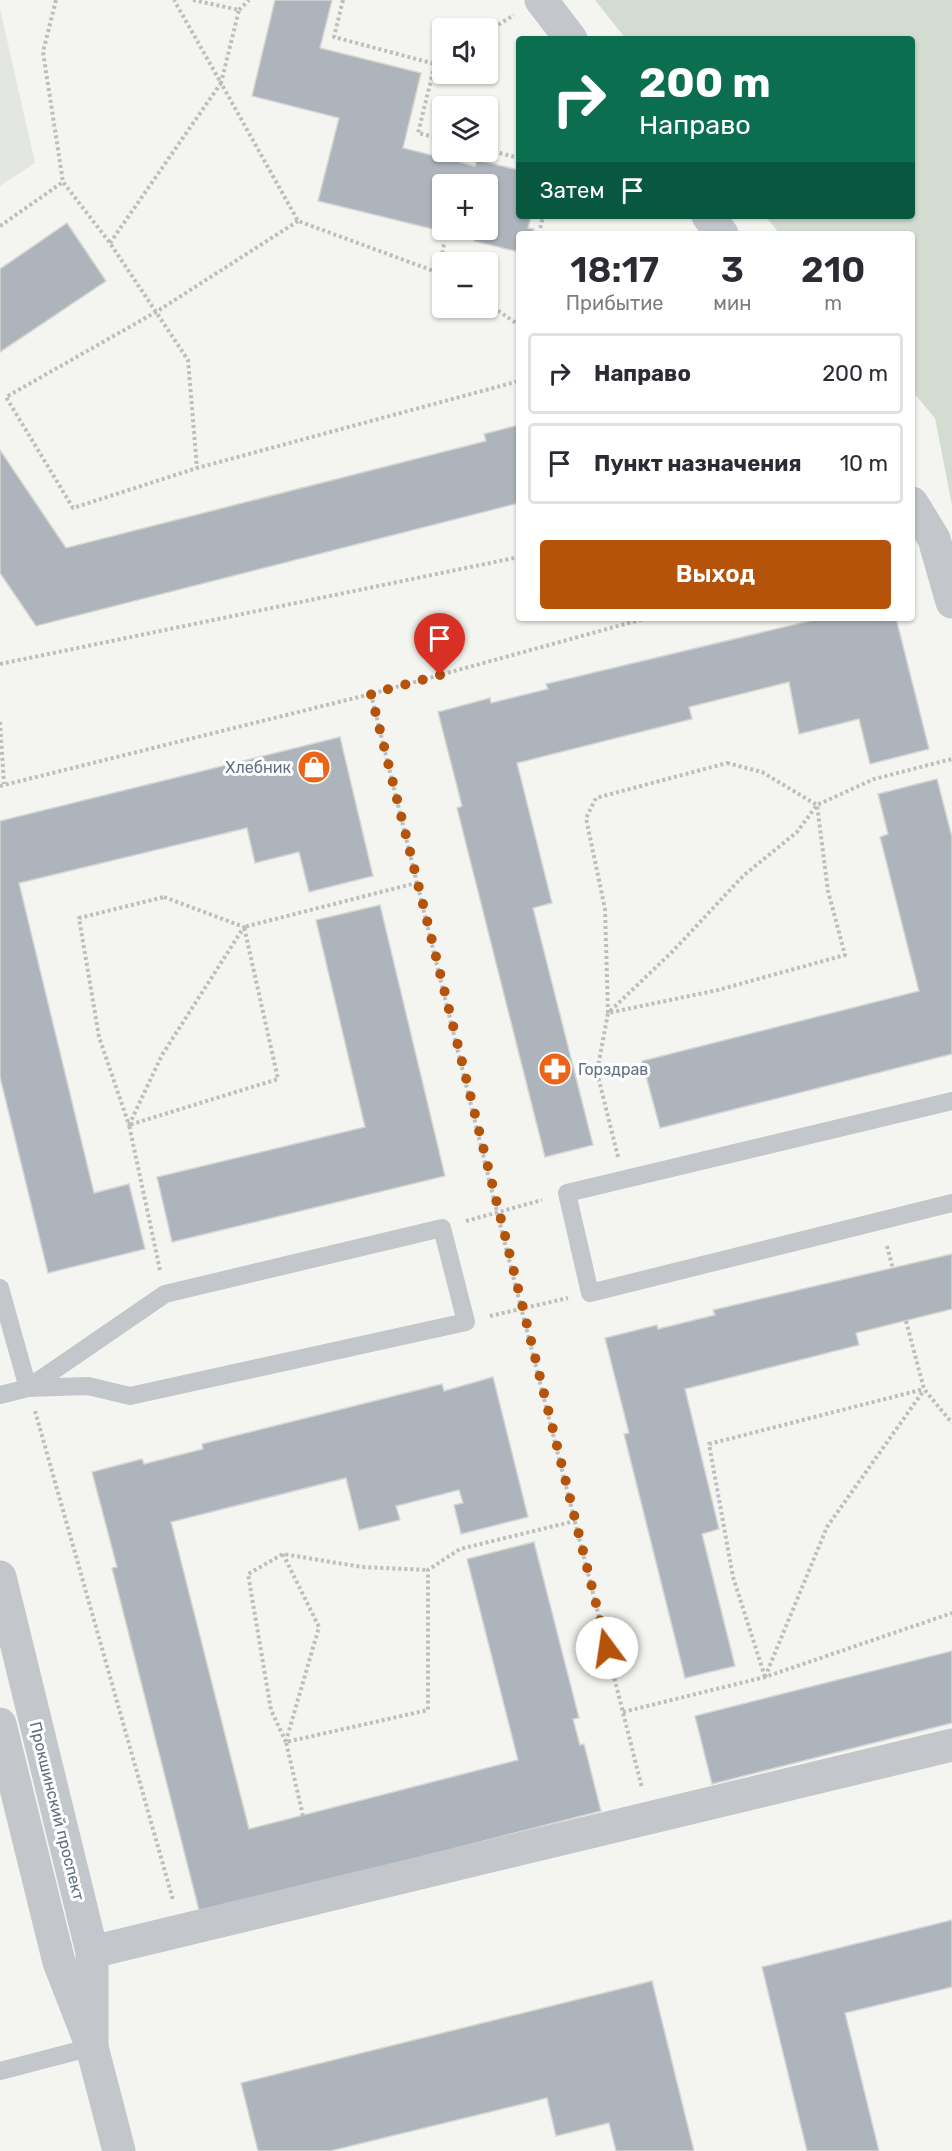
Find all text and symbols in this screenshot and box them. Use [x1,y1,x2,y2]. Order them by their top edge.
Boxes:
map controls [432,18,498,318]
button: sound [432,18,498,84]
text: 200 m [639,58,771,108]
icon: right [540,60,618,138]
button: layers [432,96,498,162]
text: Направо [639,109,751,141]
button: + [432,174,498,240]
icon: arrive [616,174,649,207]
text: Затем [540,177,604,204]
text: 18:17 [570,248,659,291]
text: 3 [721,248,744,291]
text: 210 [801,248,865,291]
button: − [432,252,498,318]
text: Прибытие [566,291,664,315]
text: мин [713,291,751,315]
text: m [824,291,842,315]
icon: right [543,357,576,390]
text: Направо [594,360,691,387]
text: 200 m [822,360,888,387]
icon: arrive [543,447,576,480]
text: Пункт назначения [594,450,802,477]
text: 10 m [840,450,888,477]
button: Выход [540,540,891,609]
pin [414,613,465,675]
icon: arrive [423,622,456,655]
shop icon: Хлебник [296,749,332,785]
place label: Хлебник [225,758,291,777]
pharmacy icon: Горздрав [537,1051,573,1087]
place label: Горздрав [578,1060,648,1079]
position arrow [575,1616,639,1680]
street label: Прокшинский проспект [26,1720,88,1902]

